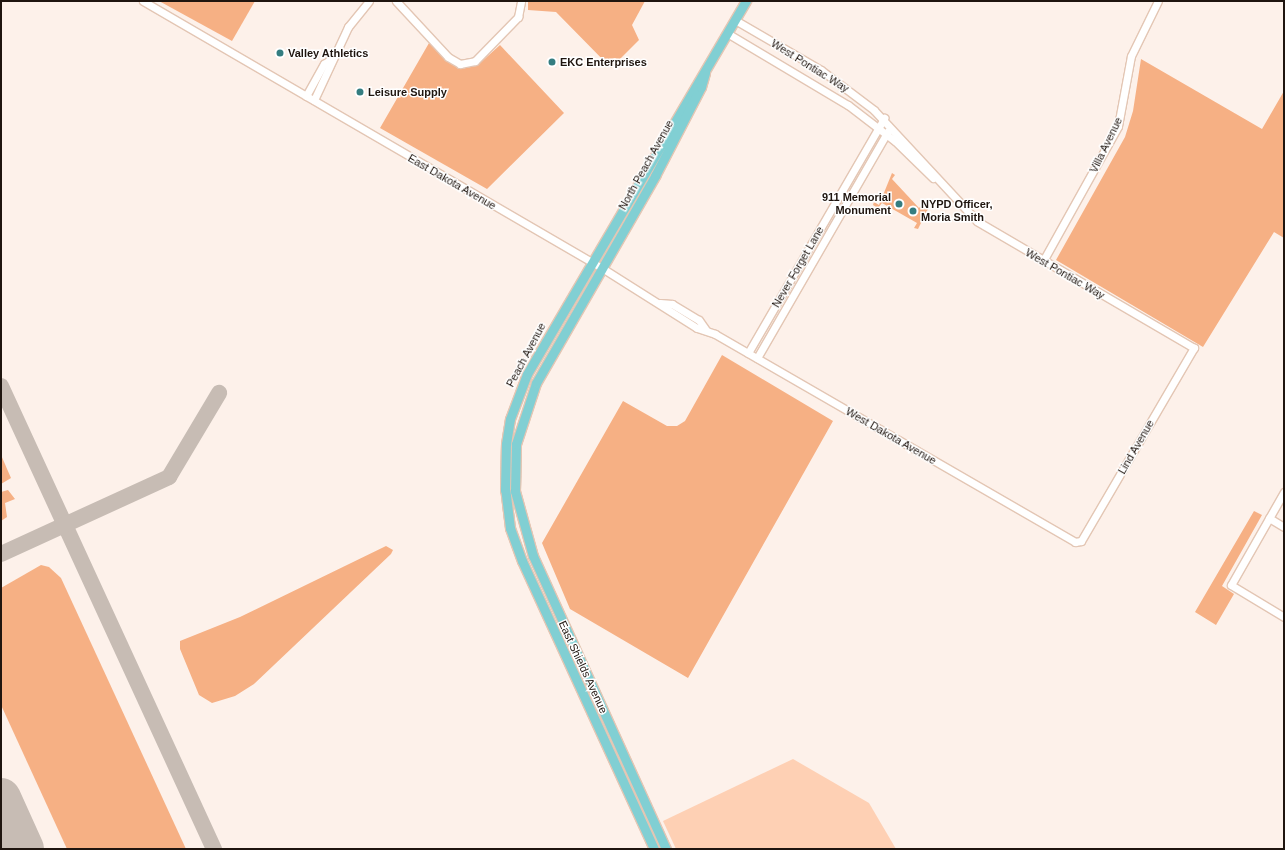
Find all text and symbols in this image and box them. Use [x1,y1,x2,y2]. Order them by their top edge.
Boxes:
street label: West Pontiac Way [769,37,851,95]
place label: Valley Athletics [288,46,369,60]
marker: Valley Athletics [275,48,285,58]
place label: EKC Enterprises [560,55,647,69]
marker: EKC Enterprises [547,57,557,67]
place label: Leisure Supply [368,85,447,99]
marker: Leisure Supply [355,87,365,97]
street label: Villa Avenue [1087,115,1125,175]
street label: North Peach Avenue [616,117,676,213]
street label: East Dakota Avenue [405,151,499,213]
place label: 911 Memorial Monument [822,191,891,217]
place label: NYPD Officer, Moria Smith [921,198,993,224]
marker: 911 Memorial Monument [894,199,904,209]
marker: NYPD Officer, Moria Smith [908,206,918,216]
street label: Never Forget Lane [769,224,827,310]
street label: West Pontiac Way [1023,246,1107,302]
street label: Peach Avenue [503,320,549,390]
street label: West Dakota Avenue [843,405,939,467]
street label: Lind Avenue [1115,417,1157,477]
street label: East Shields Avenue [556,618,610,716]

